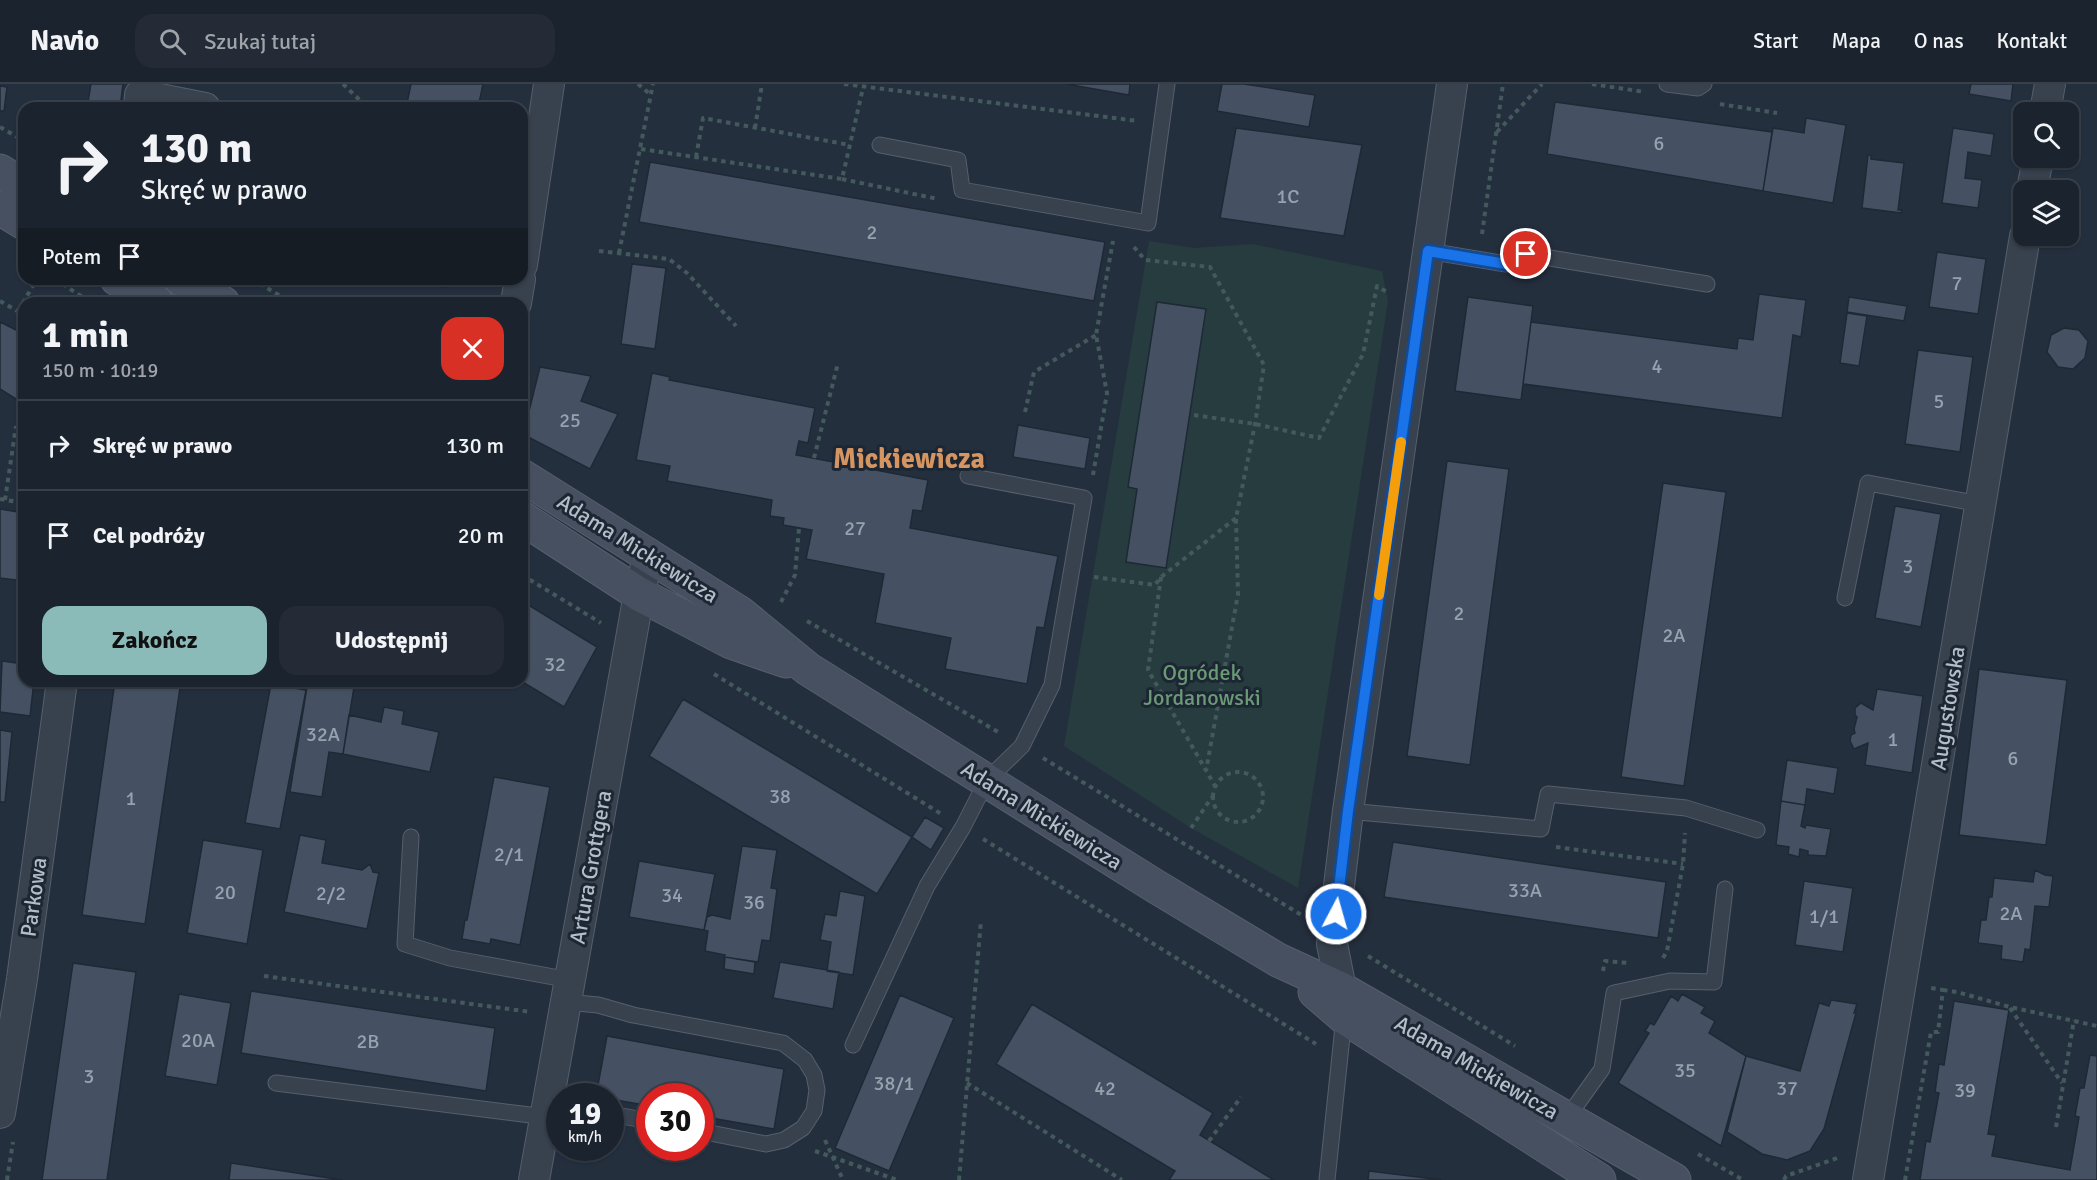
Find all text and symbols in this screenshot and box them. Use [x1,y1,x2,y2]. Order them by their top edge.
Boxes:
search box [135,14,555,68]
text: Navio [30,24,99,58]
icon: search [156,25,189,58]
text: Szukaj tutaj [204,28,316,55]
text: Start [1753,28,1798,54]
text: Mapa [1831,28,1881,54]
text: O nas [1914,28,1964,54]
text: Kontakt [1997,28,2067,54]
map controls [2013,102,2079,246]
button: search [2013,102,2079,168]
text: 130 m [141,123,252,174]
icon: right [42,126,120,204]
house number: 6 [1654,131,1664,156]
text: Skręć w prawo [141,174,307,207]
button: layers [2013,180,2079,246]
house number: 1C [1277,184,1299,209]
house number: 2 [867,220,877,245]
pin [1500,228,1551,279]
icon: arrive [1509,237,1542,270]
icon: arrive [113,240,146,273]
text: Potem [42,243,101,270]
house number: 7 [1952,271,1962,296]
text: 1 min [42,313,129,358]
button: close [441,317,504,380]
house number: 4 [1652,354,1663,379]
text: 150 m · 10:19 [42,358,158,383]
house number: 5 [1934,389,1944,414]
house number: 25 [559,408,581,433]
icon: right [42,429,75,462]
text: Skręć w prawo [93,432,232,459]
text: 130 m [446,432,504,459]
district label: Mickiewicza [833,442,985,476]
street label: Adama Mickiewicza [552,488,723,609]
house number: 27 [844,516,866,541]
icon: arrive [42,519,75,552]
text: Cel podróży [93,522,205,549]
text: 20 m [458,522,504,549]
house number: 3 [1903,554,1913,579]
house number: 2 [1454,601,1464,626]
button: Zakończ [42,606,267,675]
button: Udostępnij [279,606,504,675]
house number: 2A [1662,623,1686,648]
street label: Augustowska [1924,644,1971,772]
house number: 32 [544,652,566,677]
park label: Ogródek Jordanowski [1143,659,1261,711]
house number: 32A [306,722,340,747]
house number: 1 [1888,727,1898,752]
house number: 6 [2008,746,2018,771]
street label: Adama Mickiewicza [956,755,1127,876]
house number: 38 [769,784,791,809]
house number: 1 [126,786,136,811]
street label: Artura Grottgera [564,788,617,946]
house number: 2/1 [494,842,524,867]
street label: Parkowa [15,856,52,939]
house number: 33A [1508,878,1542,903]
house number: 20 [214,880,236,905]
house number: 2/2 [316,881,346,906]
position arrow [1304,882,1368,946]
house number: 34 [661,883,683,908]
house number: 36 [743,890,765,915]
house number: 2A [1999,901,2023,926]
house number: 1/1 [1809,904,1839,929]
street label: Adama Mickiewicza [1390,1010,1564,1125]
house number: 20A [181,1028,215,1053]
house number: 2B [357,1029,379,1054]
house number: 35 [1674,1058,1696,1083]
house number: 3 [84,1064,94,1089]
house number: 38/1 [874,1071,914,1096]
house number: 42 [1094,1076,1116,1101]
house number: 37 [1776,1076,1798,1101]
house number: 39 [1954,1078,1976,1103]
speed limit sign: 30 [636,1083,714,1161]
text: 19 [569,1096,601,1133]
text: km/h [568,1128,602,1146]

